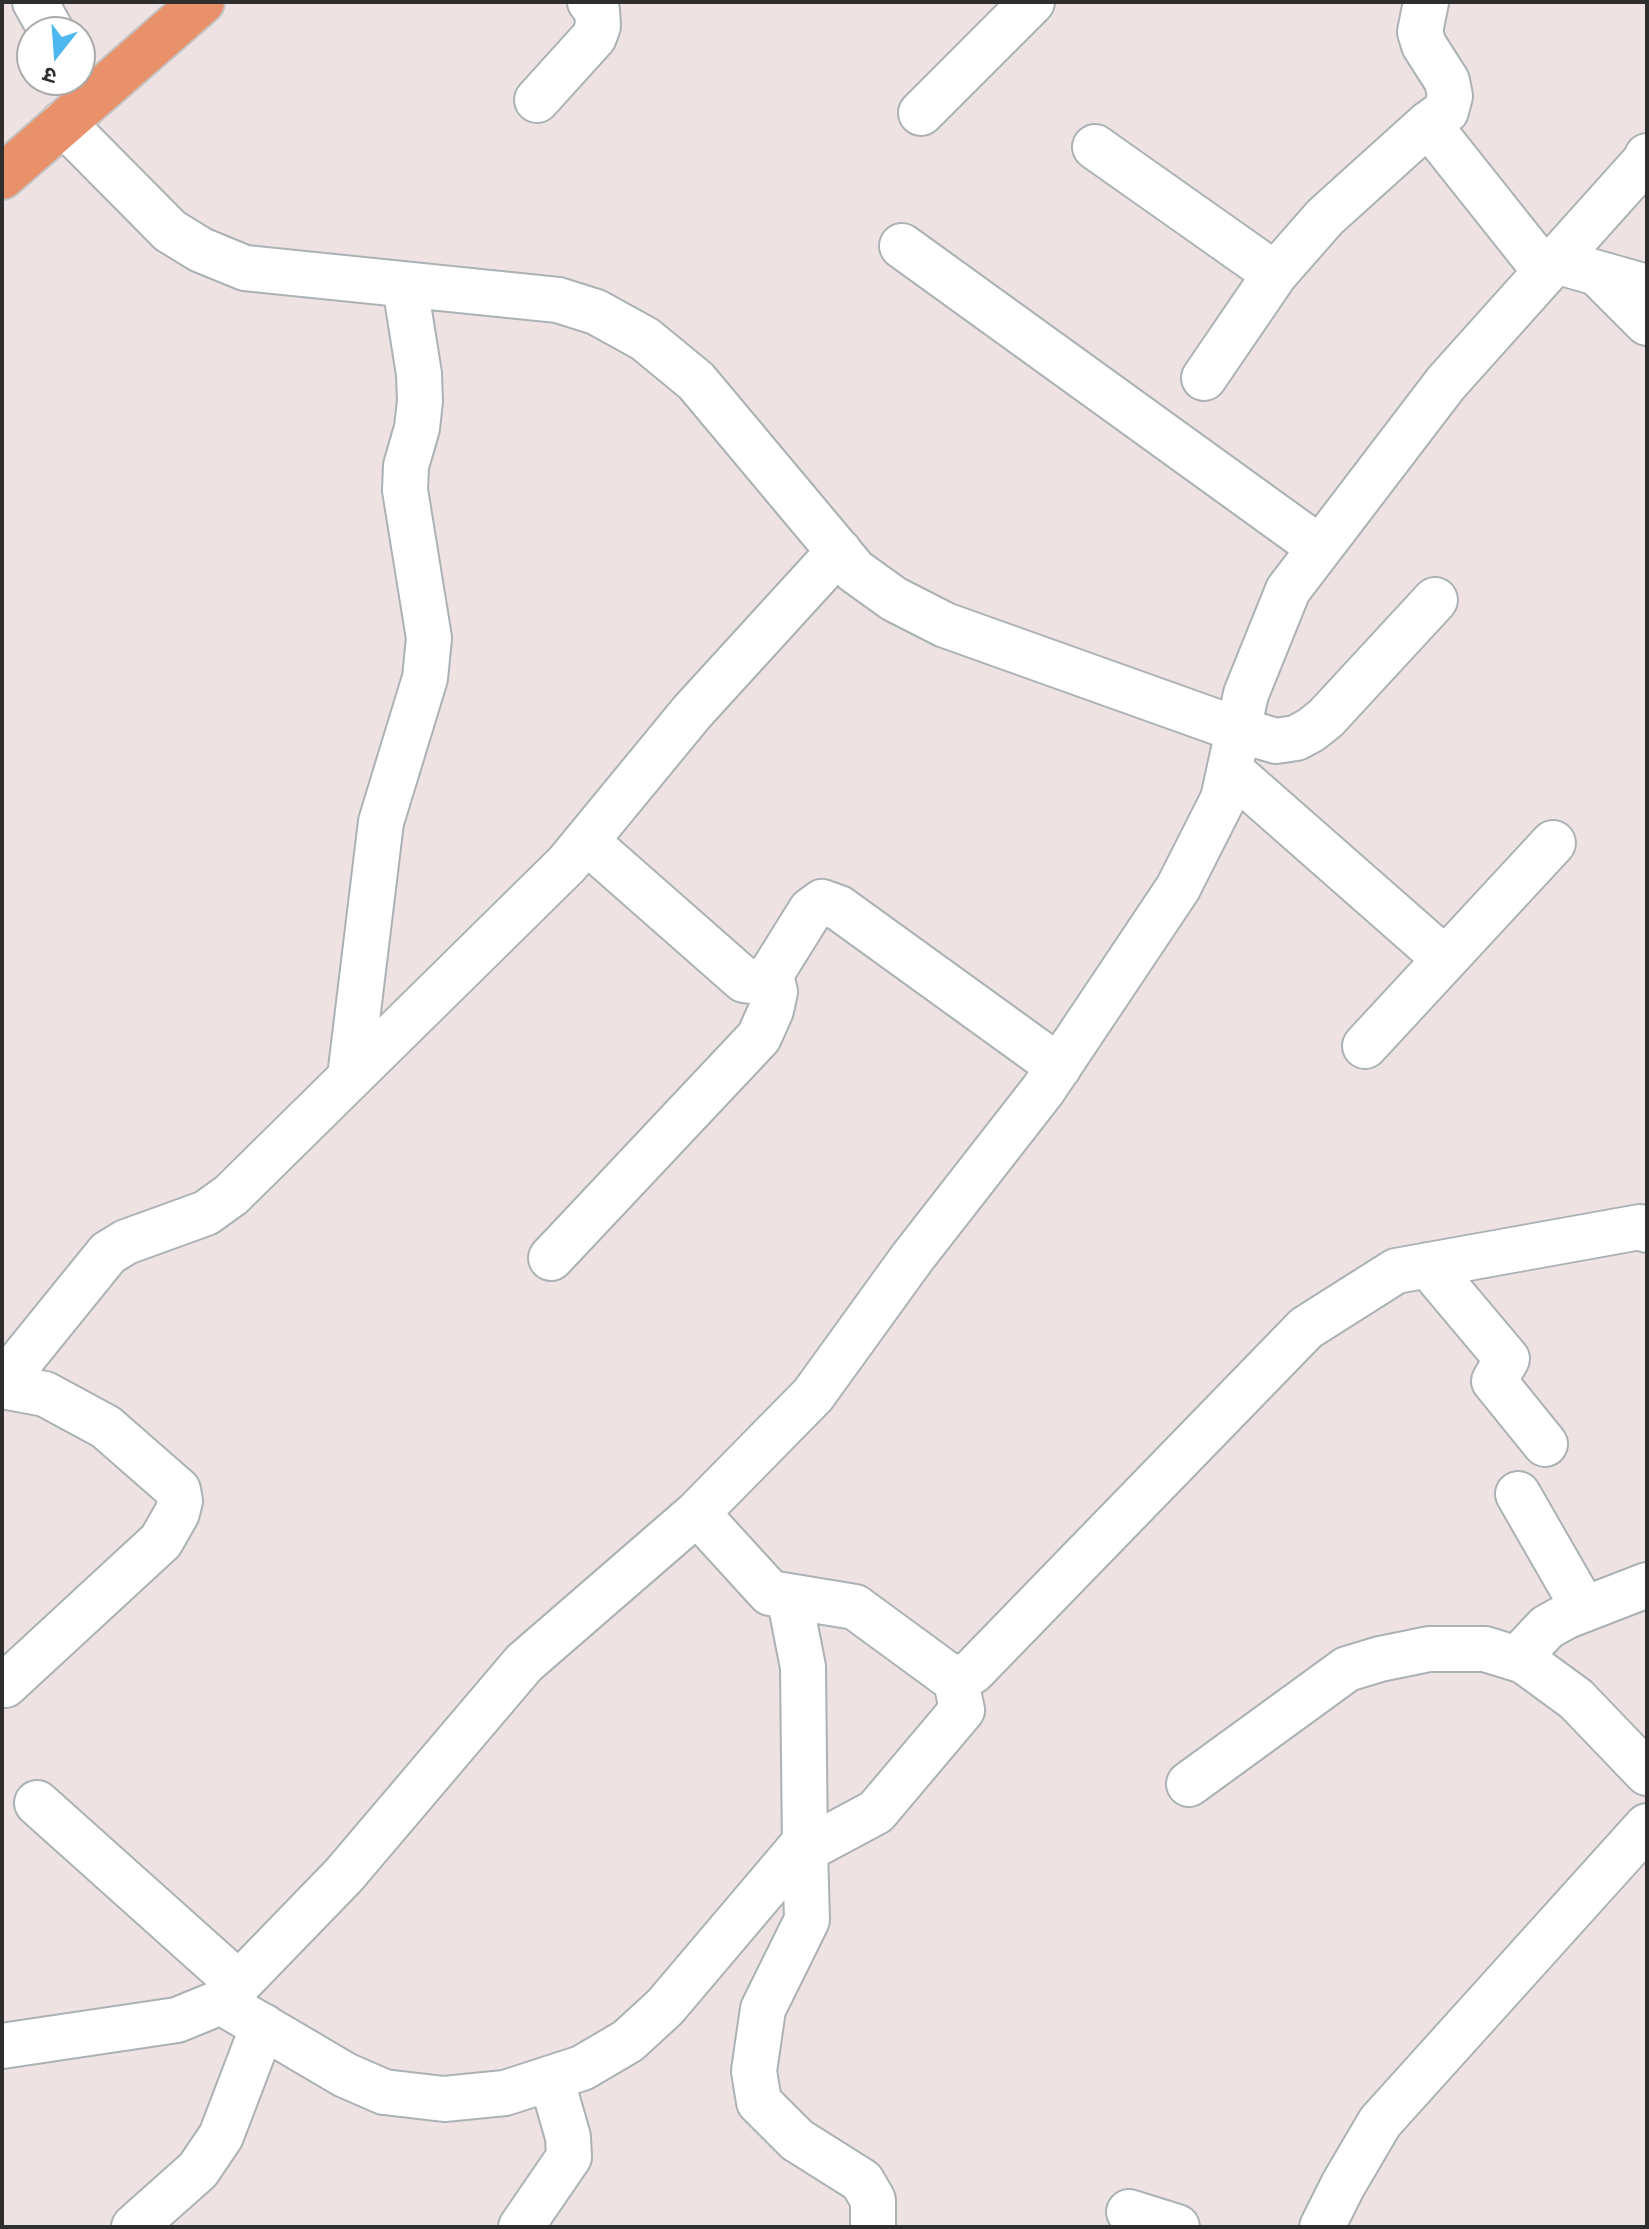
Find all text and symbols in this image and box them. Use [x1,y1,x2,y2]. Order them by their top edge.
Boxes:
north arrow [16,16,96,96]
text: उ [39,61,60,93]

